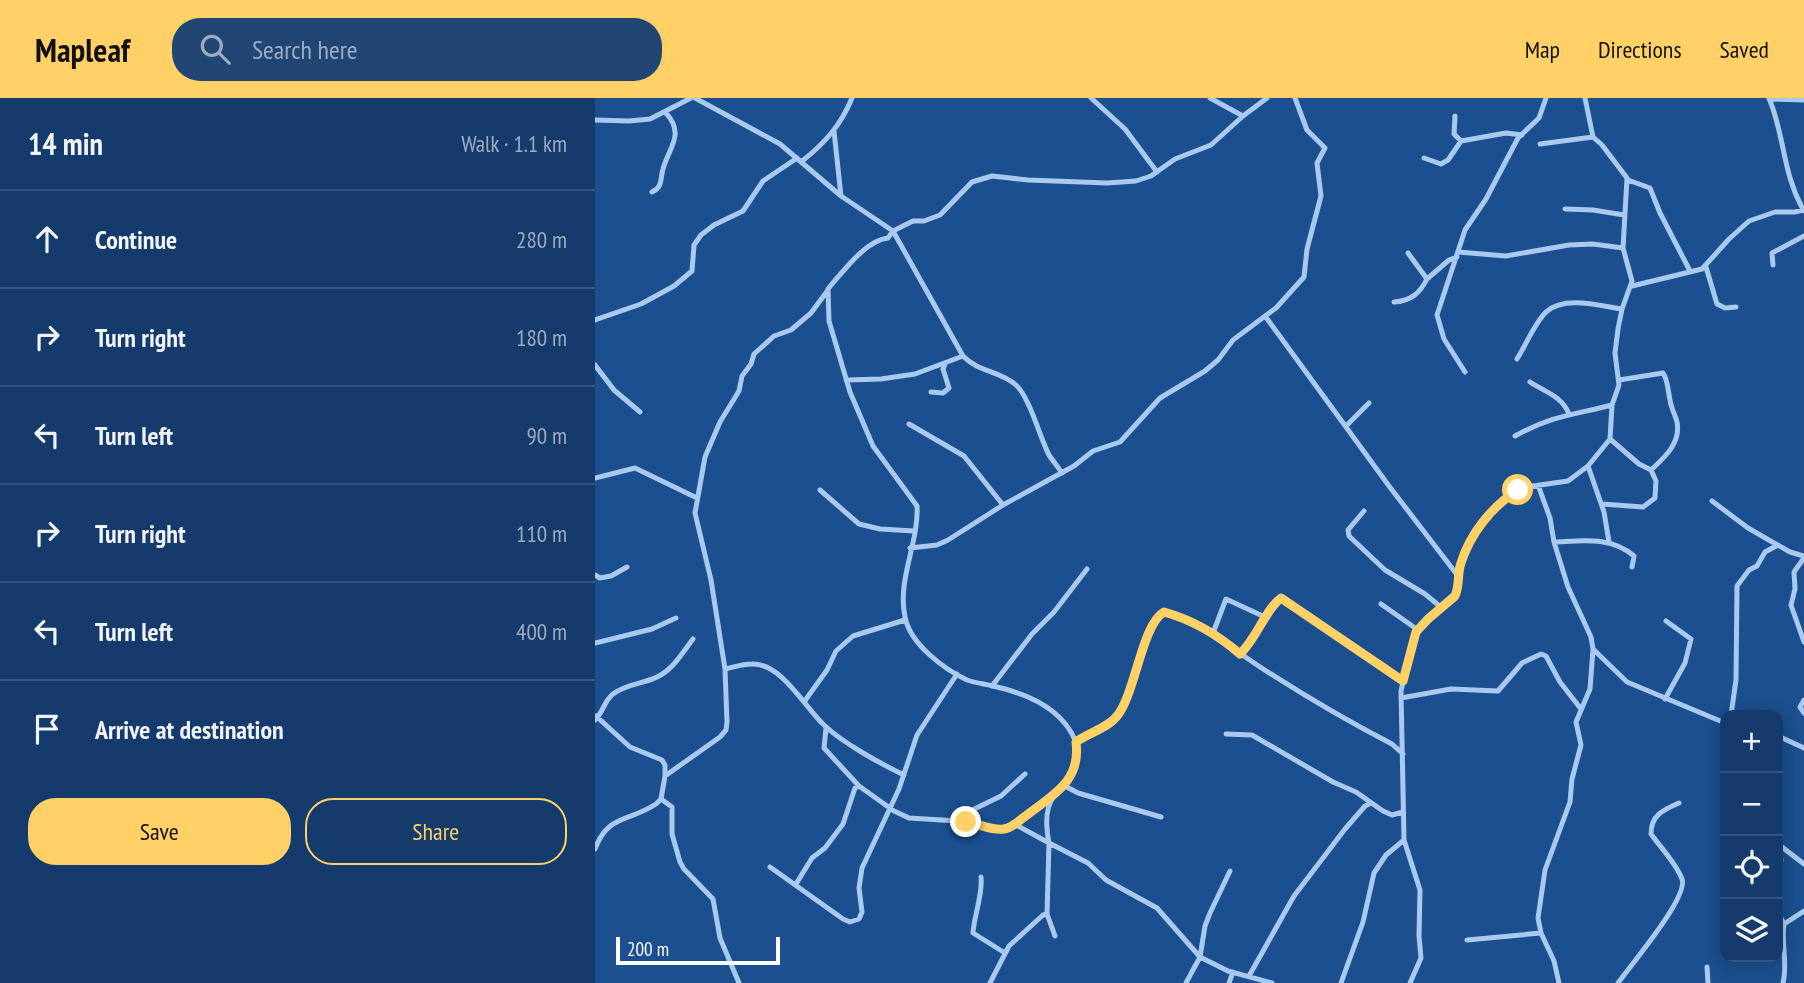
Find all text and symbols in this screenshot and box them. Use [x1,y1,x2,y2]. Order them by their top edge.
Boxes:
search box [172,18,662,81]
text: Mapleaf [35,28,130,71]
icon: search [196,30,234,68]
text: Search here [252,33,358,66]
text: Map [1525,34,1560,65]
text: Directions [1598,34,1682,65]
text: Saved [1720,34,1769,65]
text: 14 min [28,124,103,163]
text: Walk · 1.1 km [461,129,567,158]
icon: ahead [28,220,66,258]
text: Continue [95,223,177,256]
text: 280 m [516,225,567,254]
icon: right [28,318,66,356]
text: Turn right [95,321,186,354]
text: 180 m [516,323,567,352]
icon: left [28,416,66,454]
text: Turn left [95,419,173,452]
text: 90 m [526,421,567,450]
route start [1502,474,1533,505]
icon: right [28,514,66,552]
text: Turn right [95,517,186,550]
text: 110 m [516,519,567,548]
icon: left [28,612,66,650]
text: Turn left [95,615,173,648]
text: 400 m [516,617,567,646]
icon: arrive [28,710,66,748]
map controls [1720,710,1783,962]
button: + [1720,710,1783,773]
text: Arrive at destination [95,713,284,746]
button: − [1720,773,1783,836]
button: Save [28,798,291,865]
button: Share [305,798,567,865]
route end [950,806,981,837]
button: locate [1720,836,1783,899]
button: layers [1720,899,1783,962]
scale bar [616,934,781,966]
text: 200 m [627,937,669,961]

